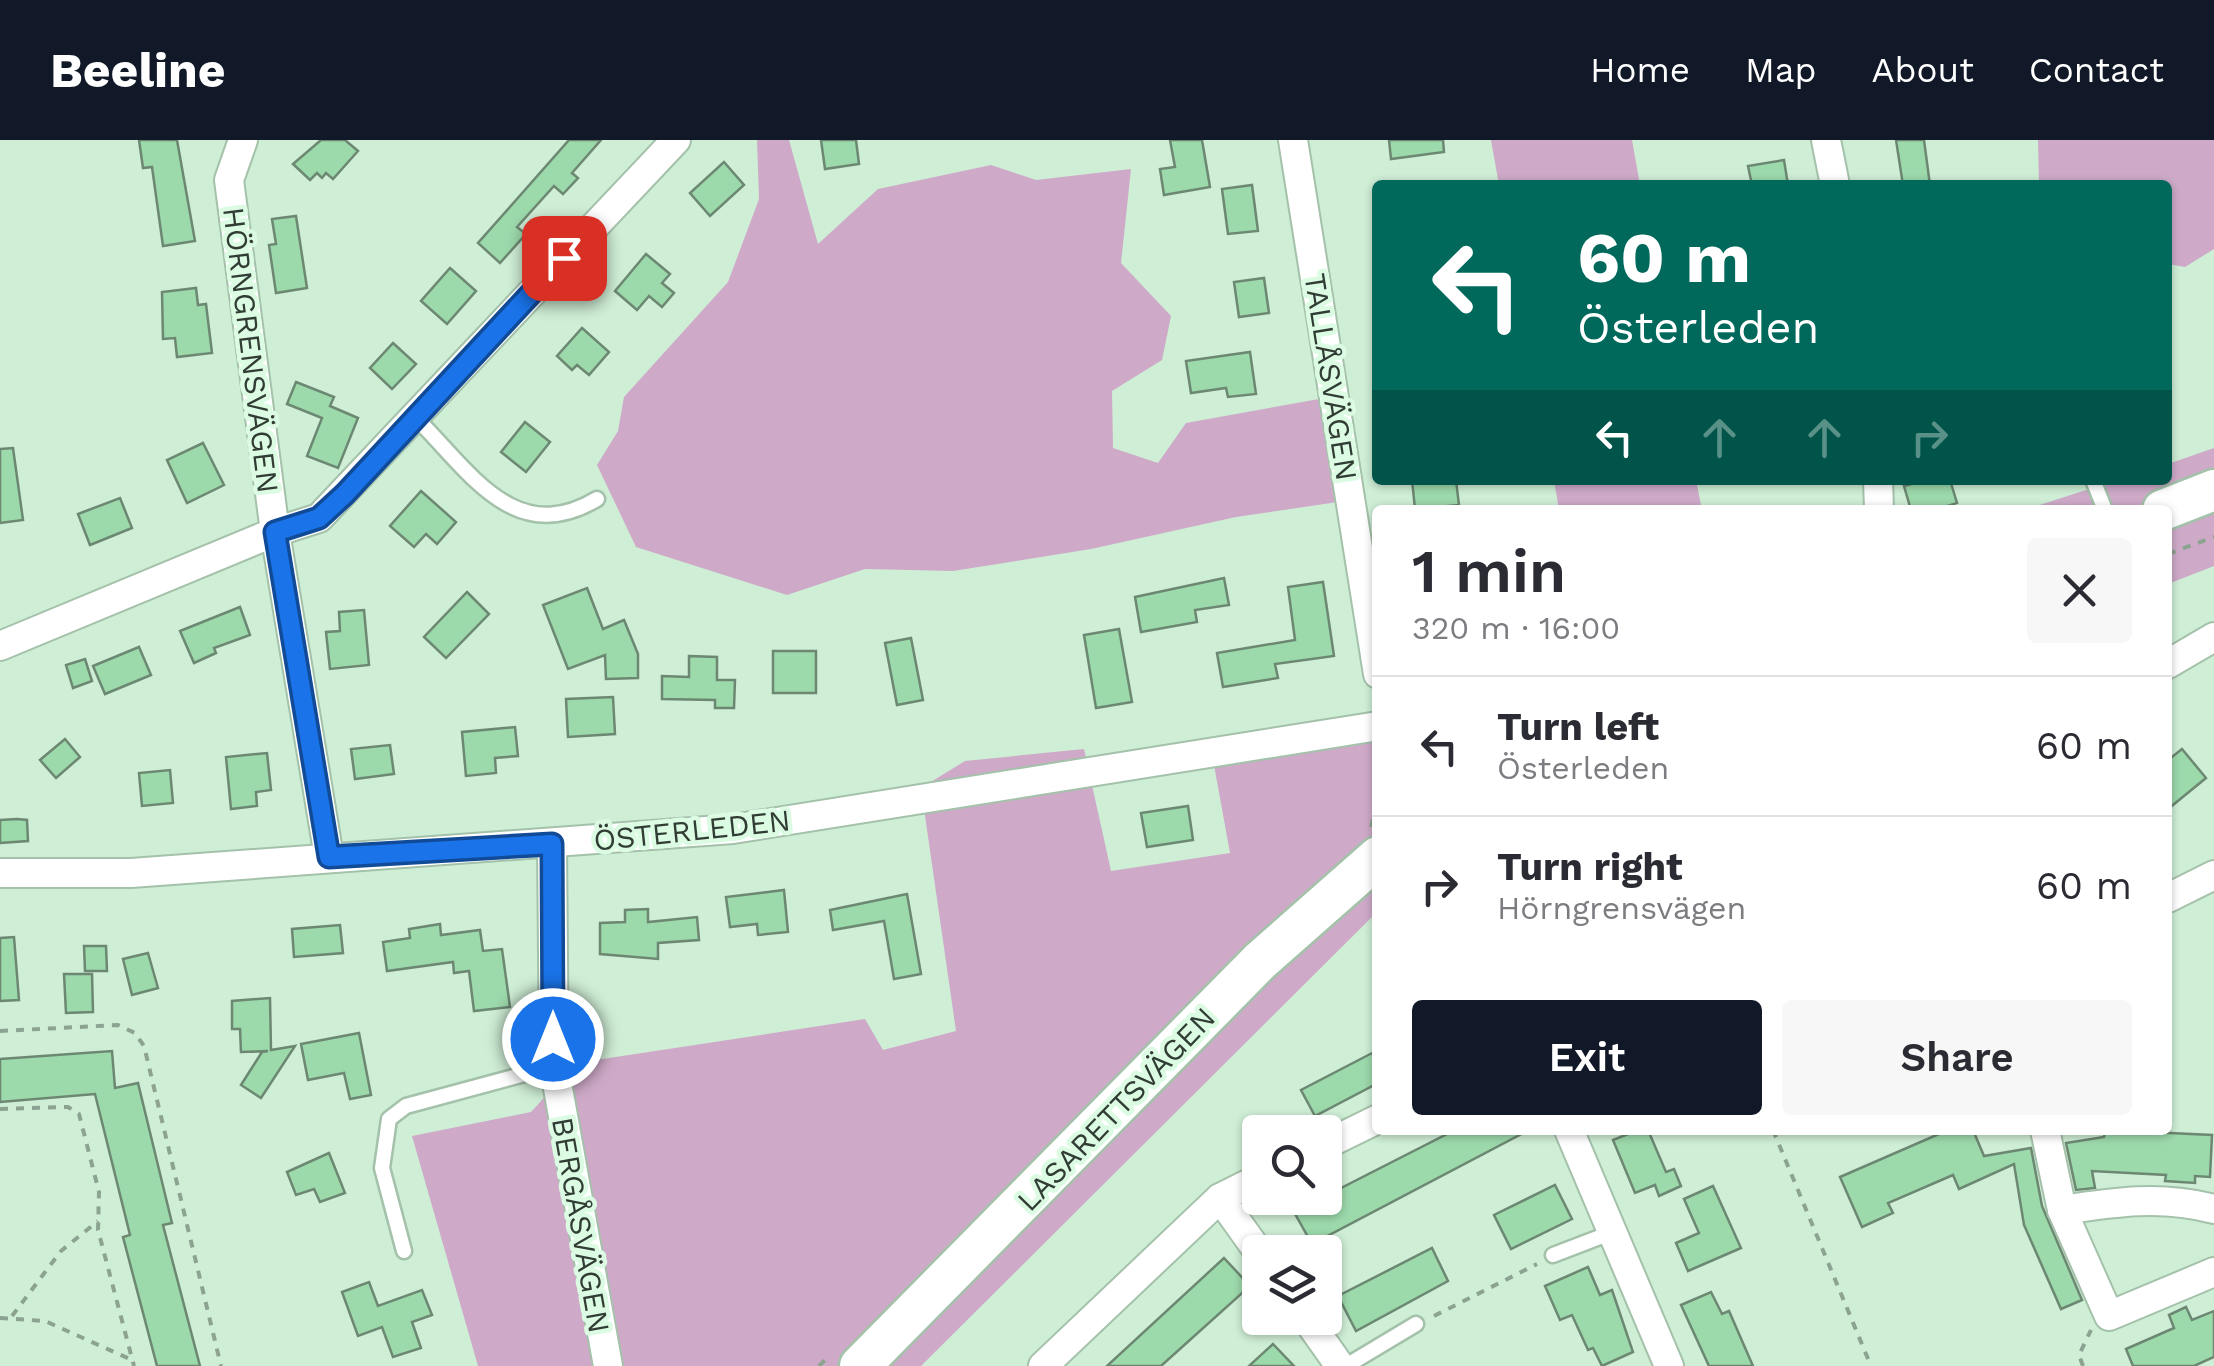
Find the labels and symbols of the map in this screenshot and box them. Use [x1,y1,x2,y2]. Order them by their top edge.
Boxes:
street label: HÖRNGRENSVÄGEN [216,205,286,495]
pin [522,216,607,301]
street label: TALLÅSVÄGEN [1297,271,1365,483]
street label: ÖSTERLEDEN [592,802,792,858]
position arrow [501,987,605,1091]
street label: LASARETTSVÄGEN [1010,1000,1222,1218]
street label: BERGÅSVÄGEN [545,1114,617,1336]

